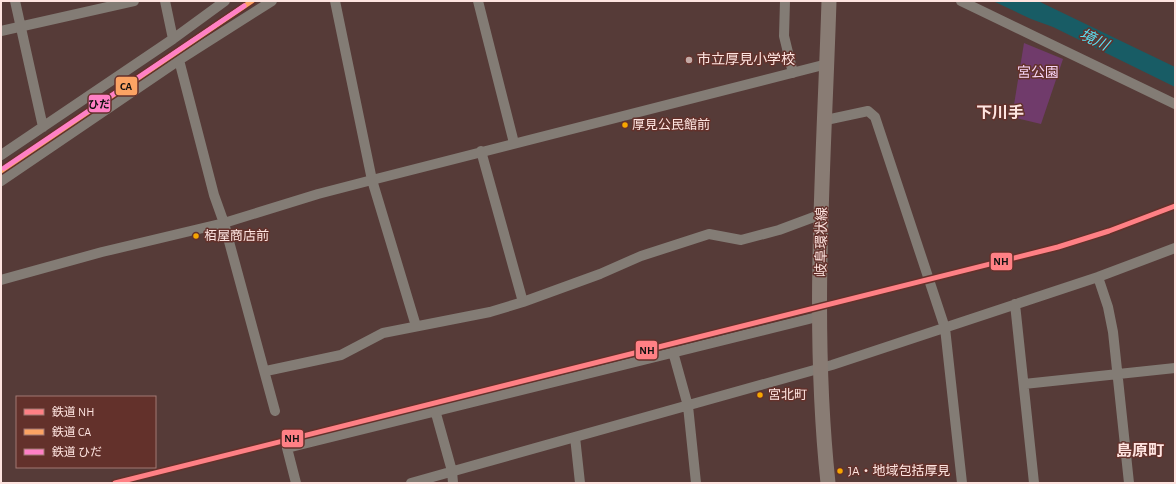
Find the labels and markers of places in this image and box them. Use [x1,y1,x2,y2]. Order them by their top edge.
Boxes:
place label: 市立厚見小学校 [697,52,795,67]
marker: 市立厚見小学校 [684,55,694,65]
place label: 厚見公民館前 [632,117,710,132]
marker: 厚見公民館前 [620,120,630,130]
place label: 栢屋商店前 [204,228,269,243]
marker: 栢屋商店前 [191,231,201,241]
place label: 宮北町 [768,387,807,402]
marker: 宮北町 [755,390,765,400]
place label: JA・地域包括厚見 [848,464,951,478]
marker: JA・地域包括厚見 [835,466,845,476]

